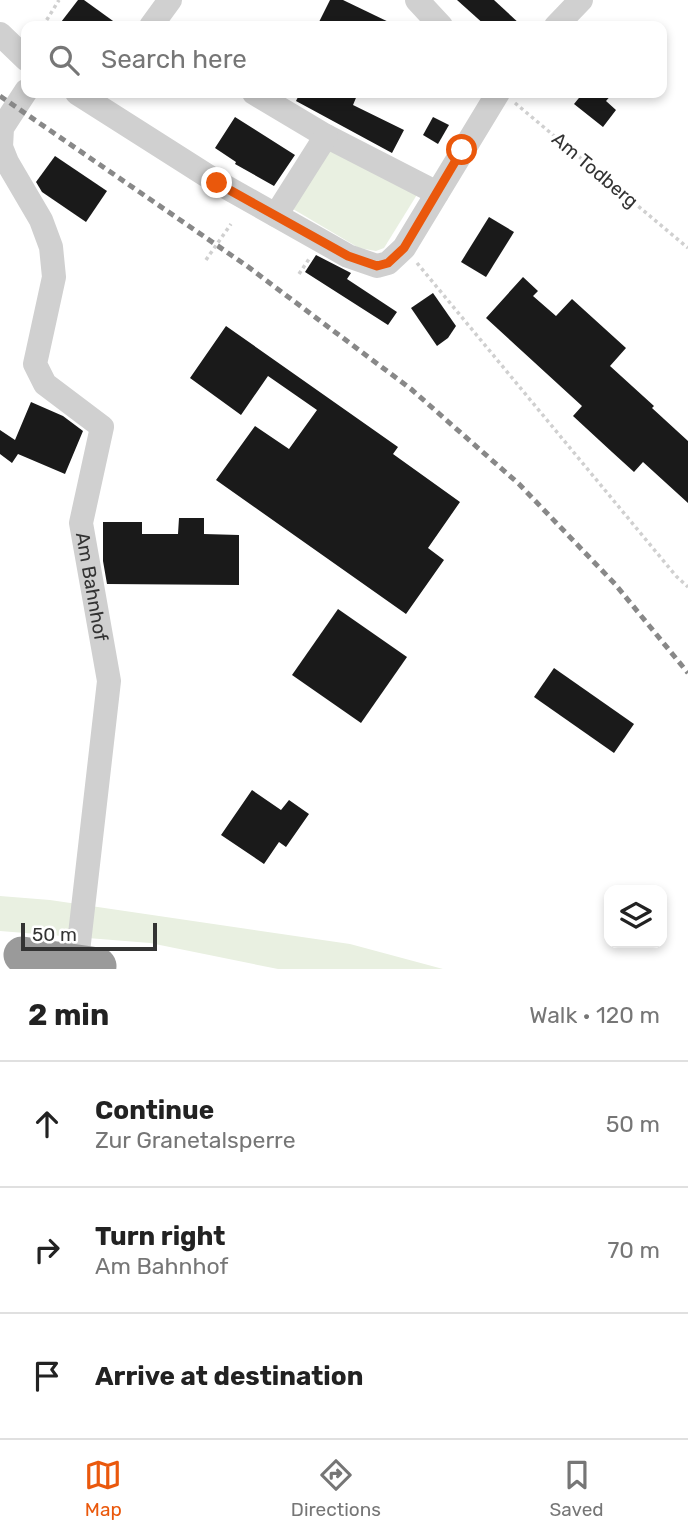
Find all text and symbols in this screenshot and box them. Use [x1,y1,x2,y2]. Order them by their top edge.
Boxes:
search box [21,21,667,98]
icon: search [45,41,83,79]
text: Search here [101,44,247,75]
street label: Am Todberg [547,127,643,213]
route start [446,134,477,165]
route end [201,167,232,198]
street label: Am Bahnhof [71,530,113,643]
map controls [604,885,667,948]
button: layers [604,885,667,948]
scale bar [21,920,158,952]
text: 50 m [32,923,77,946]
text: 2 min [28,997,109,1033]
text: Walk · 120 m [529,1001,660,1029]
text: Continue [95,1095,214,1126]
icon: ahead [28,1105,66,1143]
text: 50 m [606,1110,660,1138]
text: Zur Granetalsperre [95,1126,296,1154]
text: Turn right [95,1221,225,1252]
icon: right [28,1231,66,1269]
text: 70 m [608,1236,660,1264]
text: Am Bahnhof [95,1252,228,1280]
icon: arrive [28,1357,66,1395]
text: Arrive at destination [95,1361,363,1392]
tab: Map [84,1456,122,1521]
tab: Directions [291,1456,381,1521]
tab: Saved [549,1456,604,1521]

